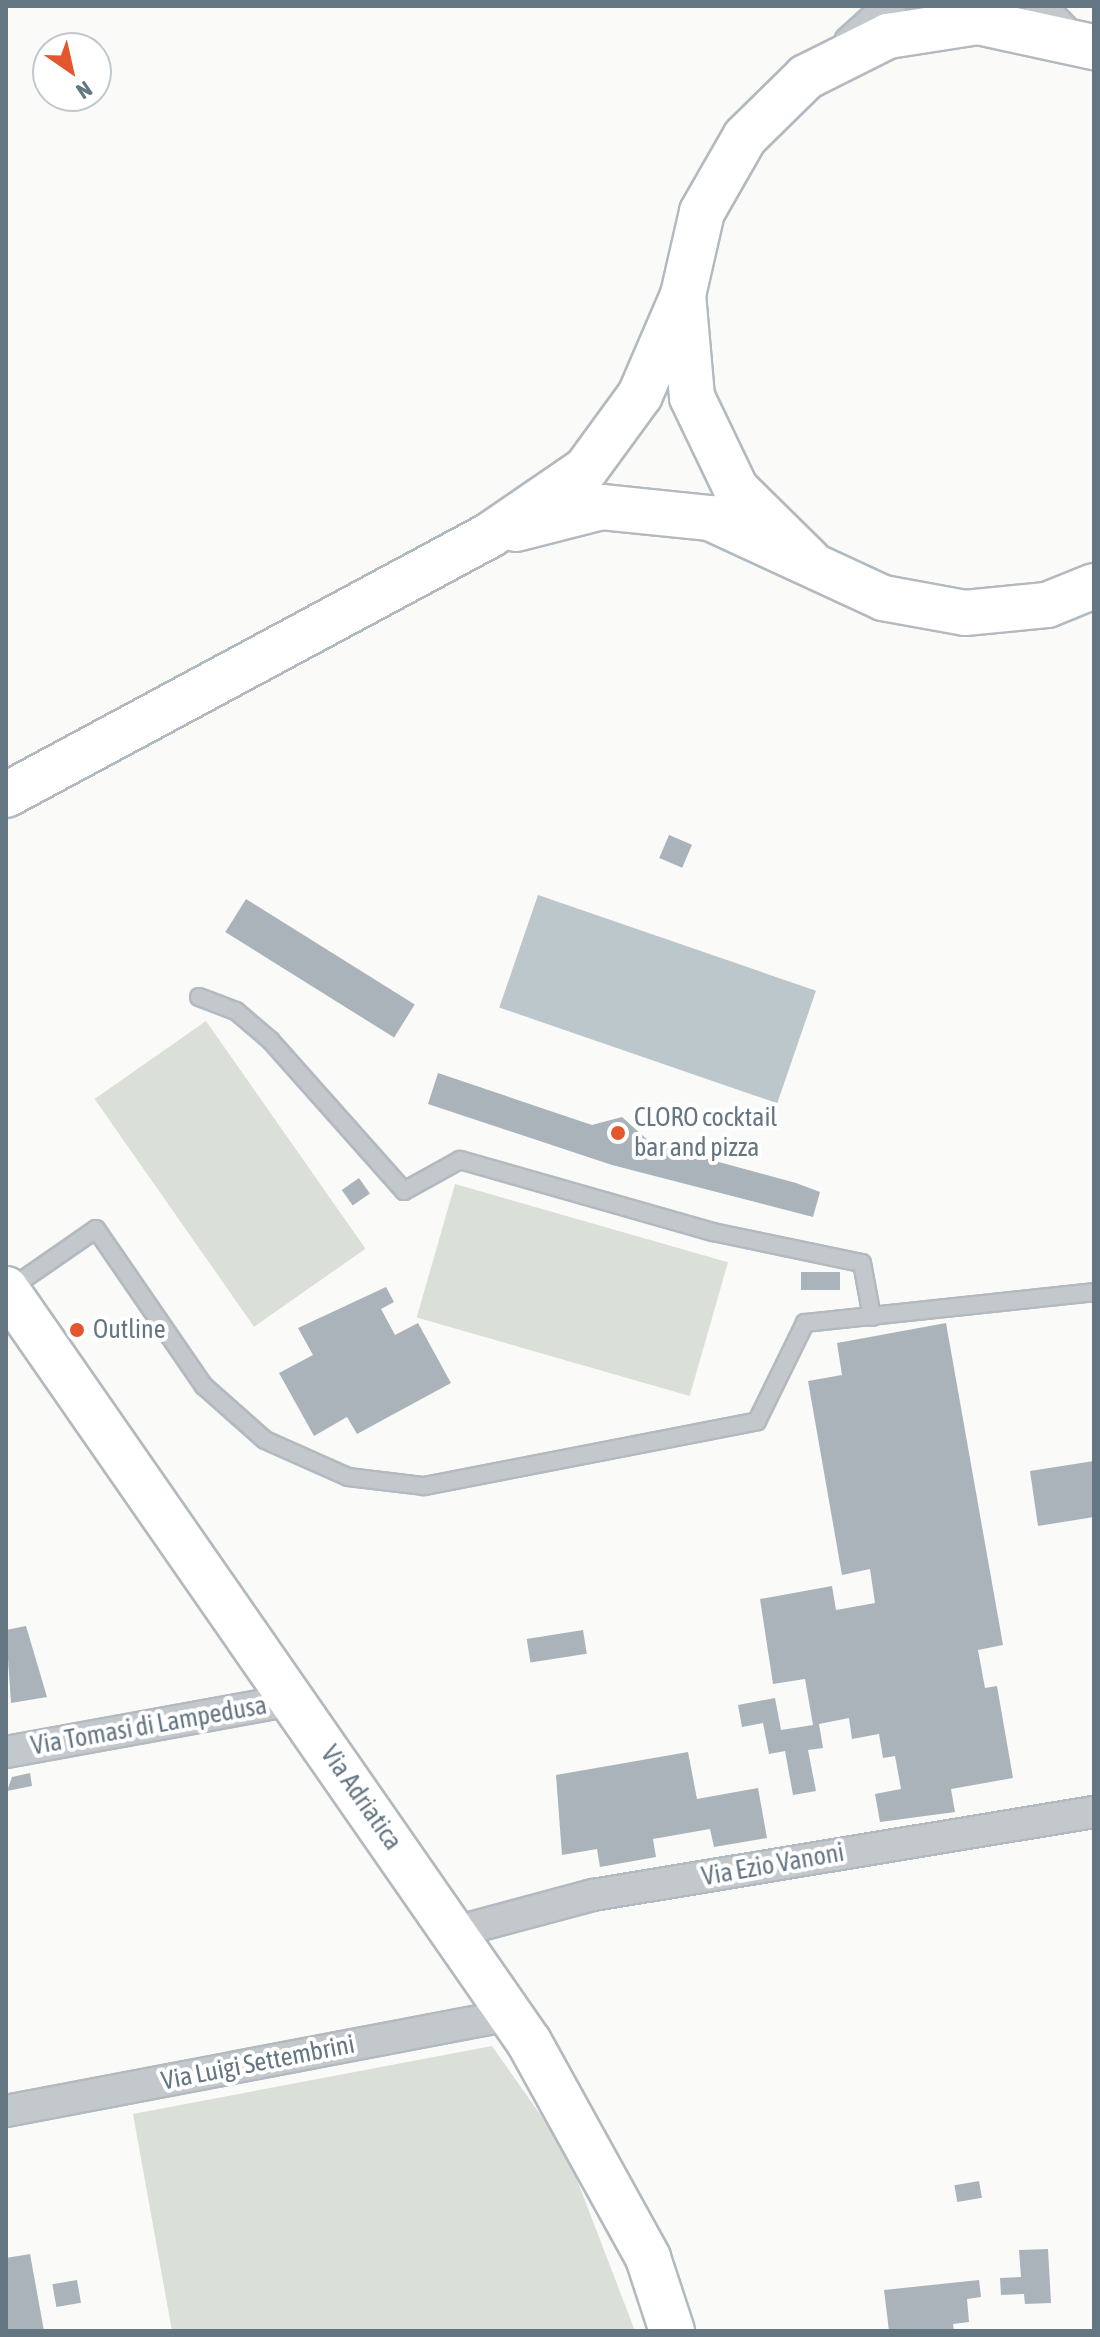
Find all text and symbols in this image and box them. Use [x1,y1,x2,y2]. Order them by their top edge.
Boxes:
north arrow [32,32,112,112]
text: N [72,76,97,105]
place label: CLORO cocktail bar and pizza [634,1102,777,1164]
marker: CLORO cocktail bar and pizza [609,1124,627,1142]
place label: Outline [93,1314,166,1346]
marker: Outline [68,1321,86,1339]
street label: Via Tomasi di Lampedusa [29,1690,269,1762]
street label: Via Adriatica [314,1740,408,1856]
street label: Via Ezio Vanoni [699,1837,847,1893]
street label: Via Luigi Settembrini [159,2029,357,2097]

